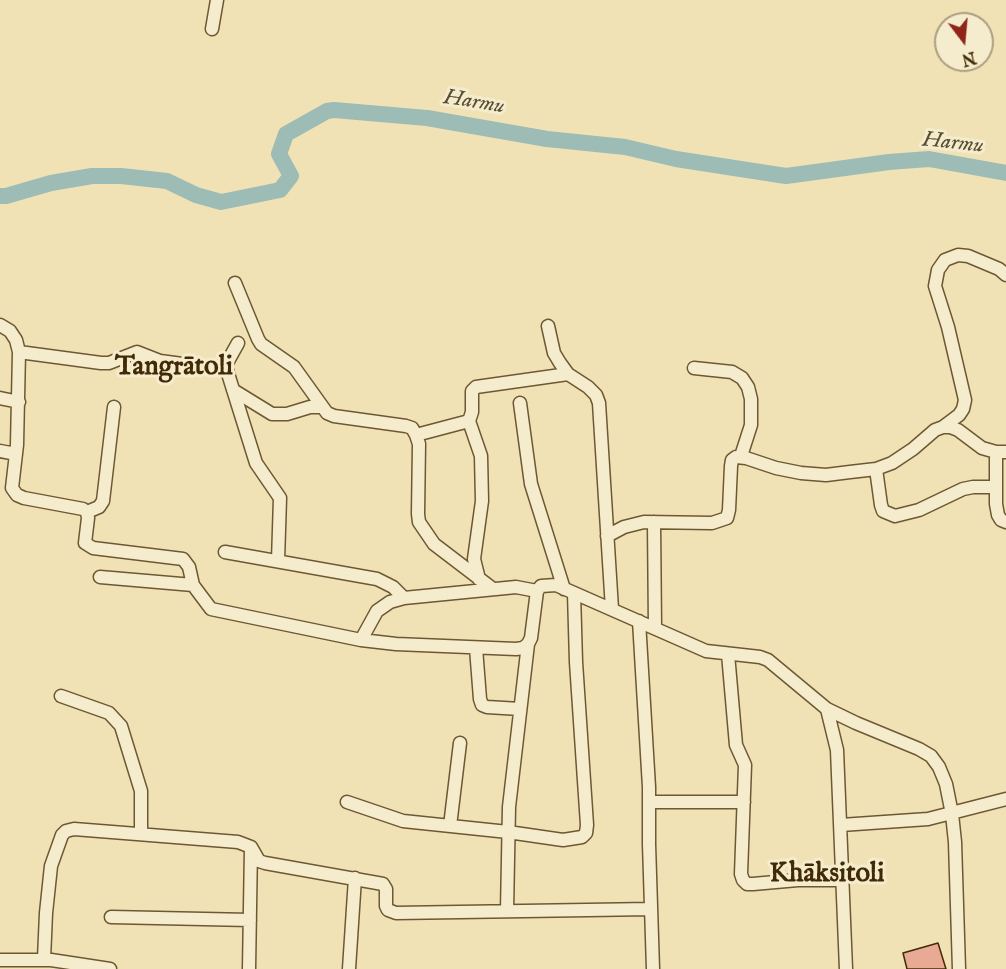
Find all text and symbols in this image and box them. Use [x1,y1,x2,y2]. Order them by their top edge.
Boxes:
north arrow [934,12,994,72]
text: N [959,46,978,69]
water label: Harmu [442,85,506,121]
water label: Harmu [921,128,985,160]
district label: Tangrātoli [115,352,233,384]
district label: Khāksitoli [770,859,884,891]

